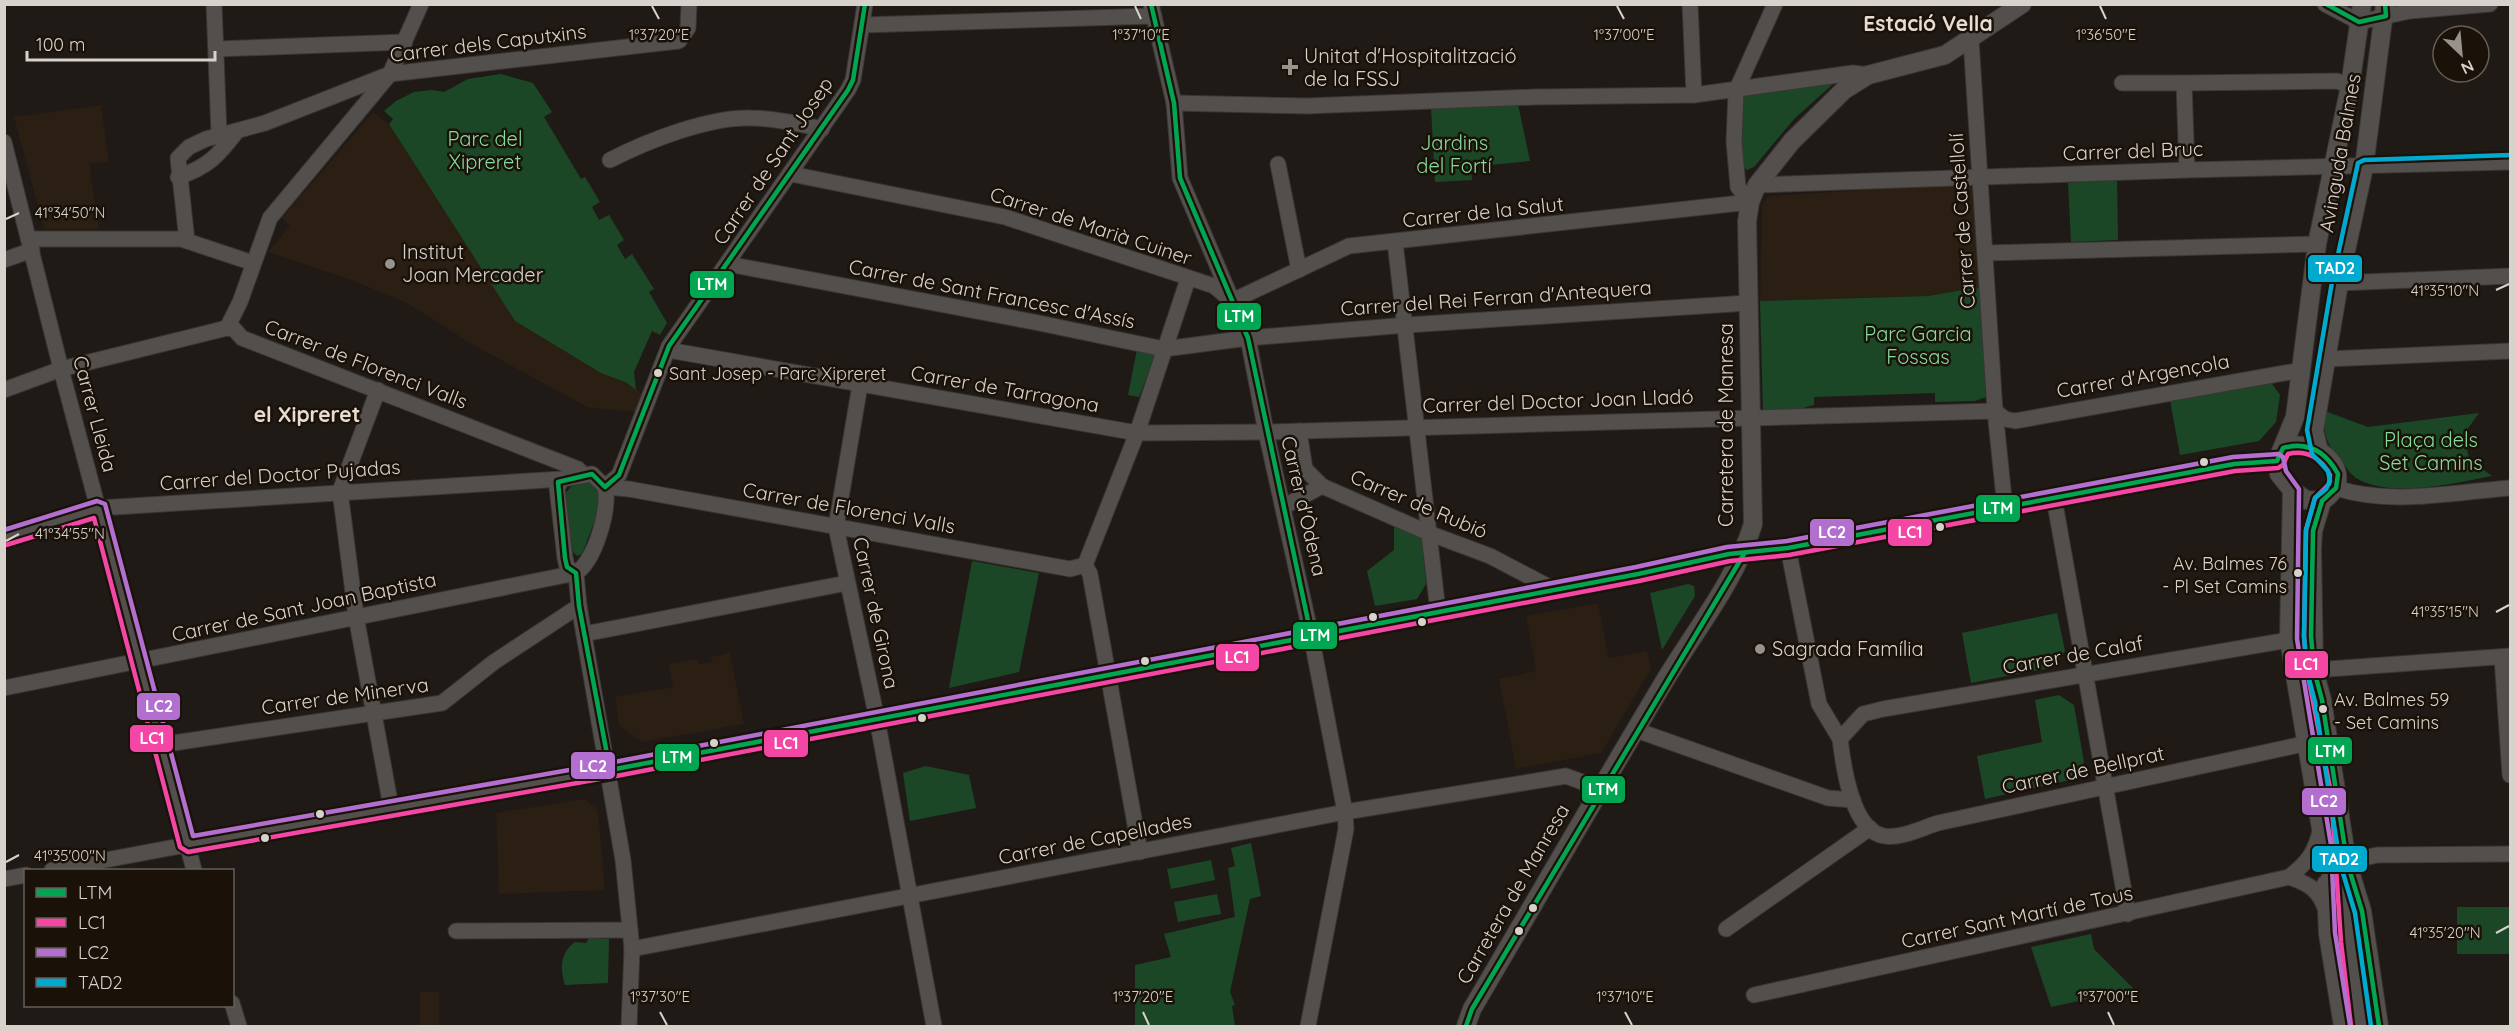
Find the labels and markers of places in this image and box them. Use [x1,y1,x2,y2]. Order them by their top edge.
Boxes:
place label: Unitat d'Hospitalització de la FSSJ [1304,43,1516,91]
marker: Unitat d'Hospitalització de la FSSJ [1281,58,1299,76]
place label: Institut Joan Mercader [402,239,544,287]
marker: Institut Joan Mercader [383,257,397,271]
place label: Sant Josep - Parc Xipreret [669,362,886,385]
marker: Sant Josep - Parc Xipreret [652,367,664,379]
unlabelled marker [2198,456,2210,468]
unlabelled marker [1934,521,1946,533]
place label: Av. Balmes 76 - Pl Set Camins [2162,552,2287,598]
marker: Av. Balmes 76 - Pl Set Camins [2292,567,2304,579]
unlabelled marker [1367,611,1379,623]
unlabelled marker [1416,616,1428,628]
place label: Sagrada Família [1772,636,1924,661]
marker: Sagrada Família [1753,642,1767,656]
unlabelled marker [1139,655,1151,667]
place label: Av. Balmes 59 - Set Camins [2334,688,2449,734]
marker: Av. Balmes 59 - Set Camins [2317,703,2329,715]
unlabelled marker [916,712,928,724]
unlabelled marker [708,737,720,749]
unlabelled marker [314,808,326,820]
unlabelled marker [259,832,271,844]
unlabelled marker [1527,902,1539,914]
unlabelled marker [1513,925,1525,937]

